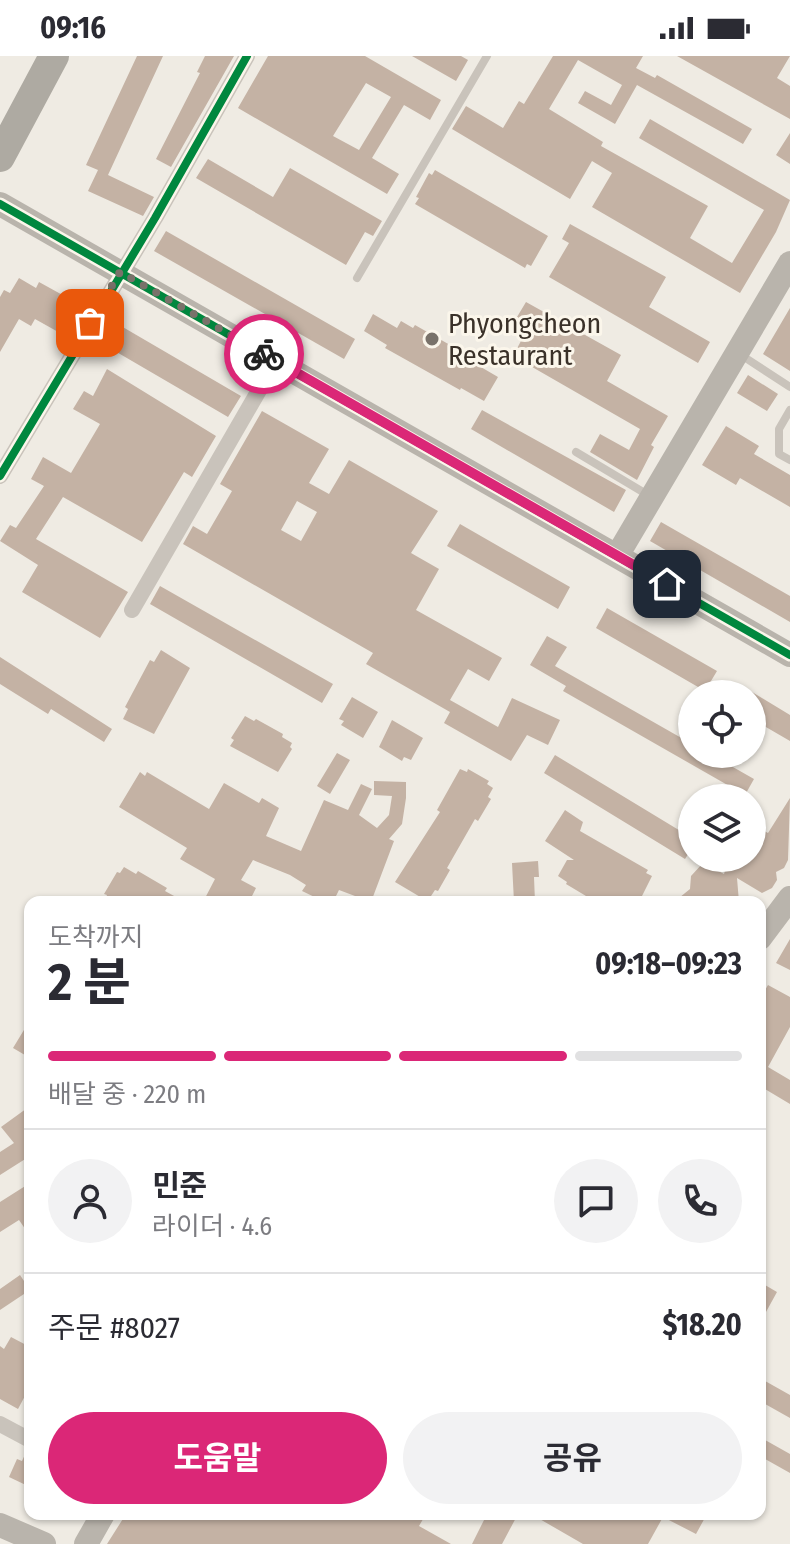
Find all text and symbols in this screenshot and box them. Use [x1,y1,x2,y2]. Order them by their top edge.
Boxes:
text: 09:16 [40,10,106,46]
pin [56,289,124,357]
icon: bag [68,301,112,345]
place label: Phyongcheon Restaurant [448,307,601,372]
courier [224,314,304,394]
marker: Phyongcheon Restaurant [423,330,441,348]
icon: bike [242,332,286,376]
pin [633,550,701,618]
icon: home [645,562,689,606]
map controls [678,680,766,872]
button: locate [678,680,766,768]
button: layers [678,784,766,872]
text: 도착까지 [48,922,144,953]
text: 09:18–09:23 [595,946,742,982]
text: 2 분 [48,951,131,1014]
text: 배달 중 · 220 m [48,1079,206,1110]
button: person [48,1159,132,1243]
button: chat [554,1159,638,1243]
button: phone [658,1159,742,1243]
text: 민준 [152,1168,207,1204]
text: 라이더 · 4.6 [152,1211,272,1242]
text: $18.20 [662,1307,742,1343]
text: 주문 #8027 [48,1310,180,1346]
button: 도움말 [48,1412,387,1504]
button: 공유 [403,1412,742,1504]

